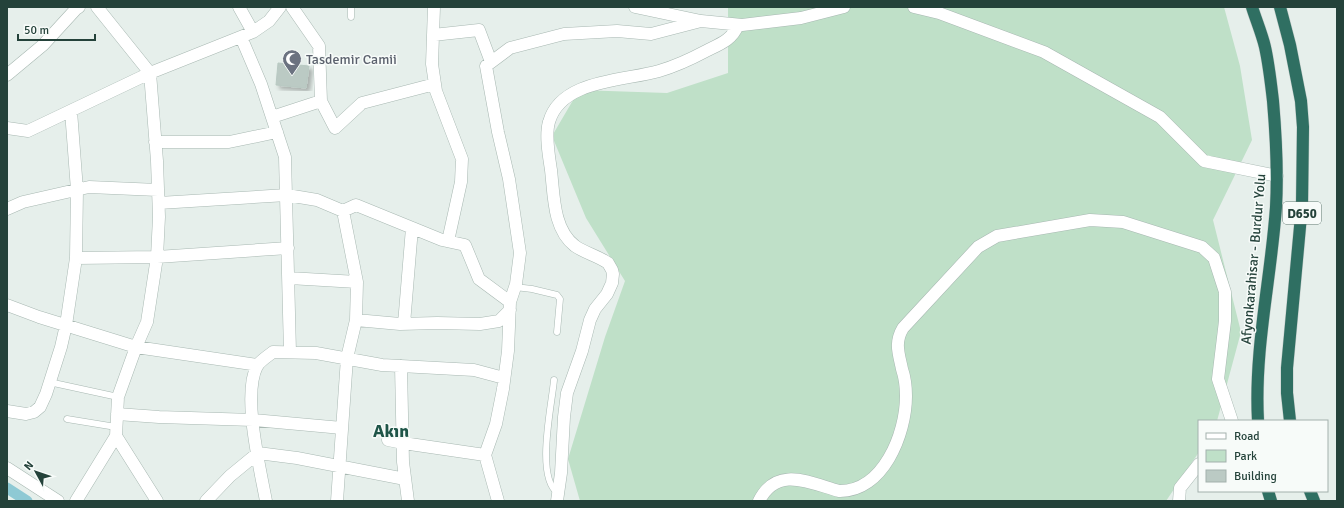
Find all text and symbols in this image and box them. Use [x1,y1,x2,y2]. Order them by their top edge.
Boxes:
scale bar [18,16,95,42]
text: 50 m [24,23,49,38]
mosque icon: Tasdemir Camii [281,48,303,76]
place label: Tasdemir Camii [306,51,397,68]
street label: Afyonkarahisar - Burdur Yolu [1238,173,1269,345]
road number: D650 [1283,202,1321,224]
district label: Akın [373,420,409,442]
legend [1198,420,1328,492]
text: Road [1234,429,1260,444]
text: Park [1234,449,1257,464]
north arrow [16,452,56,492]
text: N [21,459,36,473]
text: Building [1234,469,1277,484]

